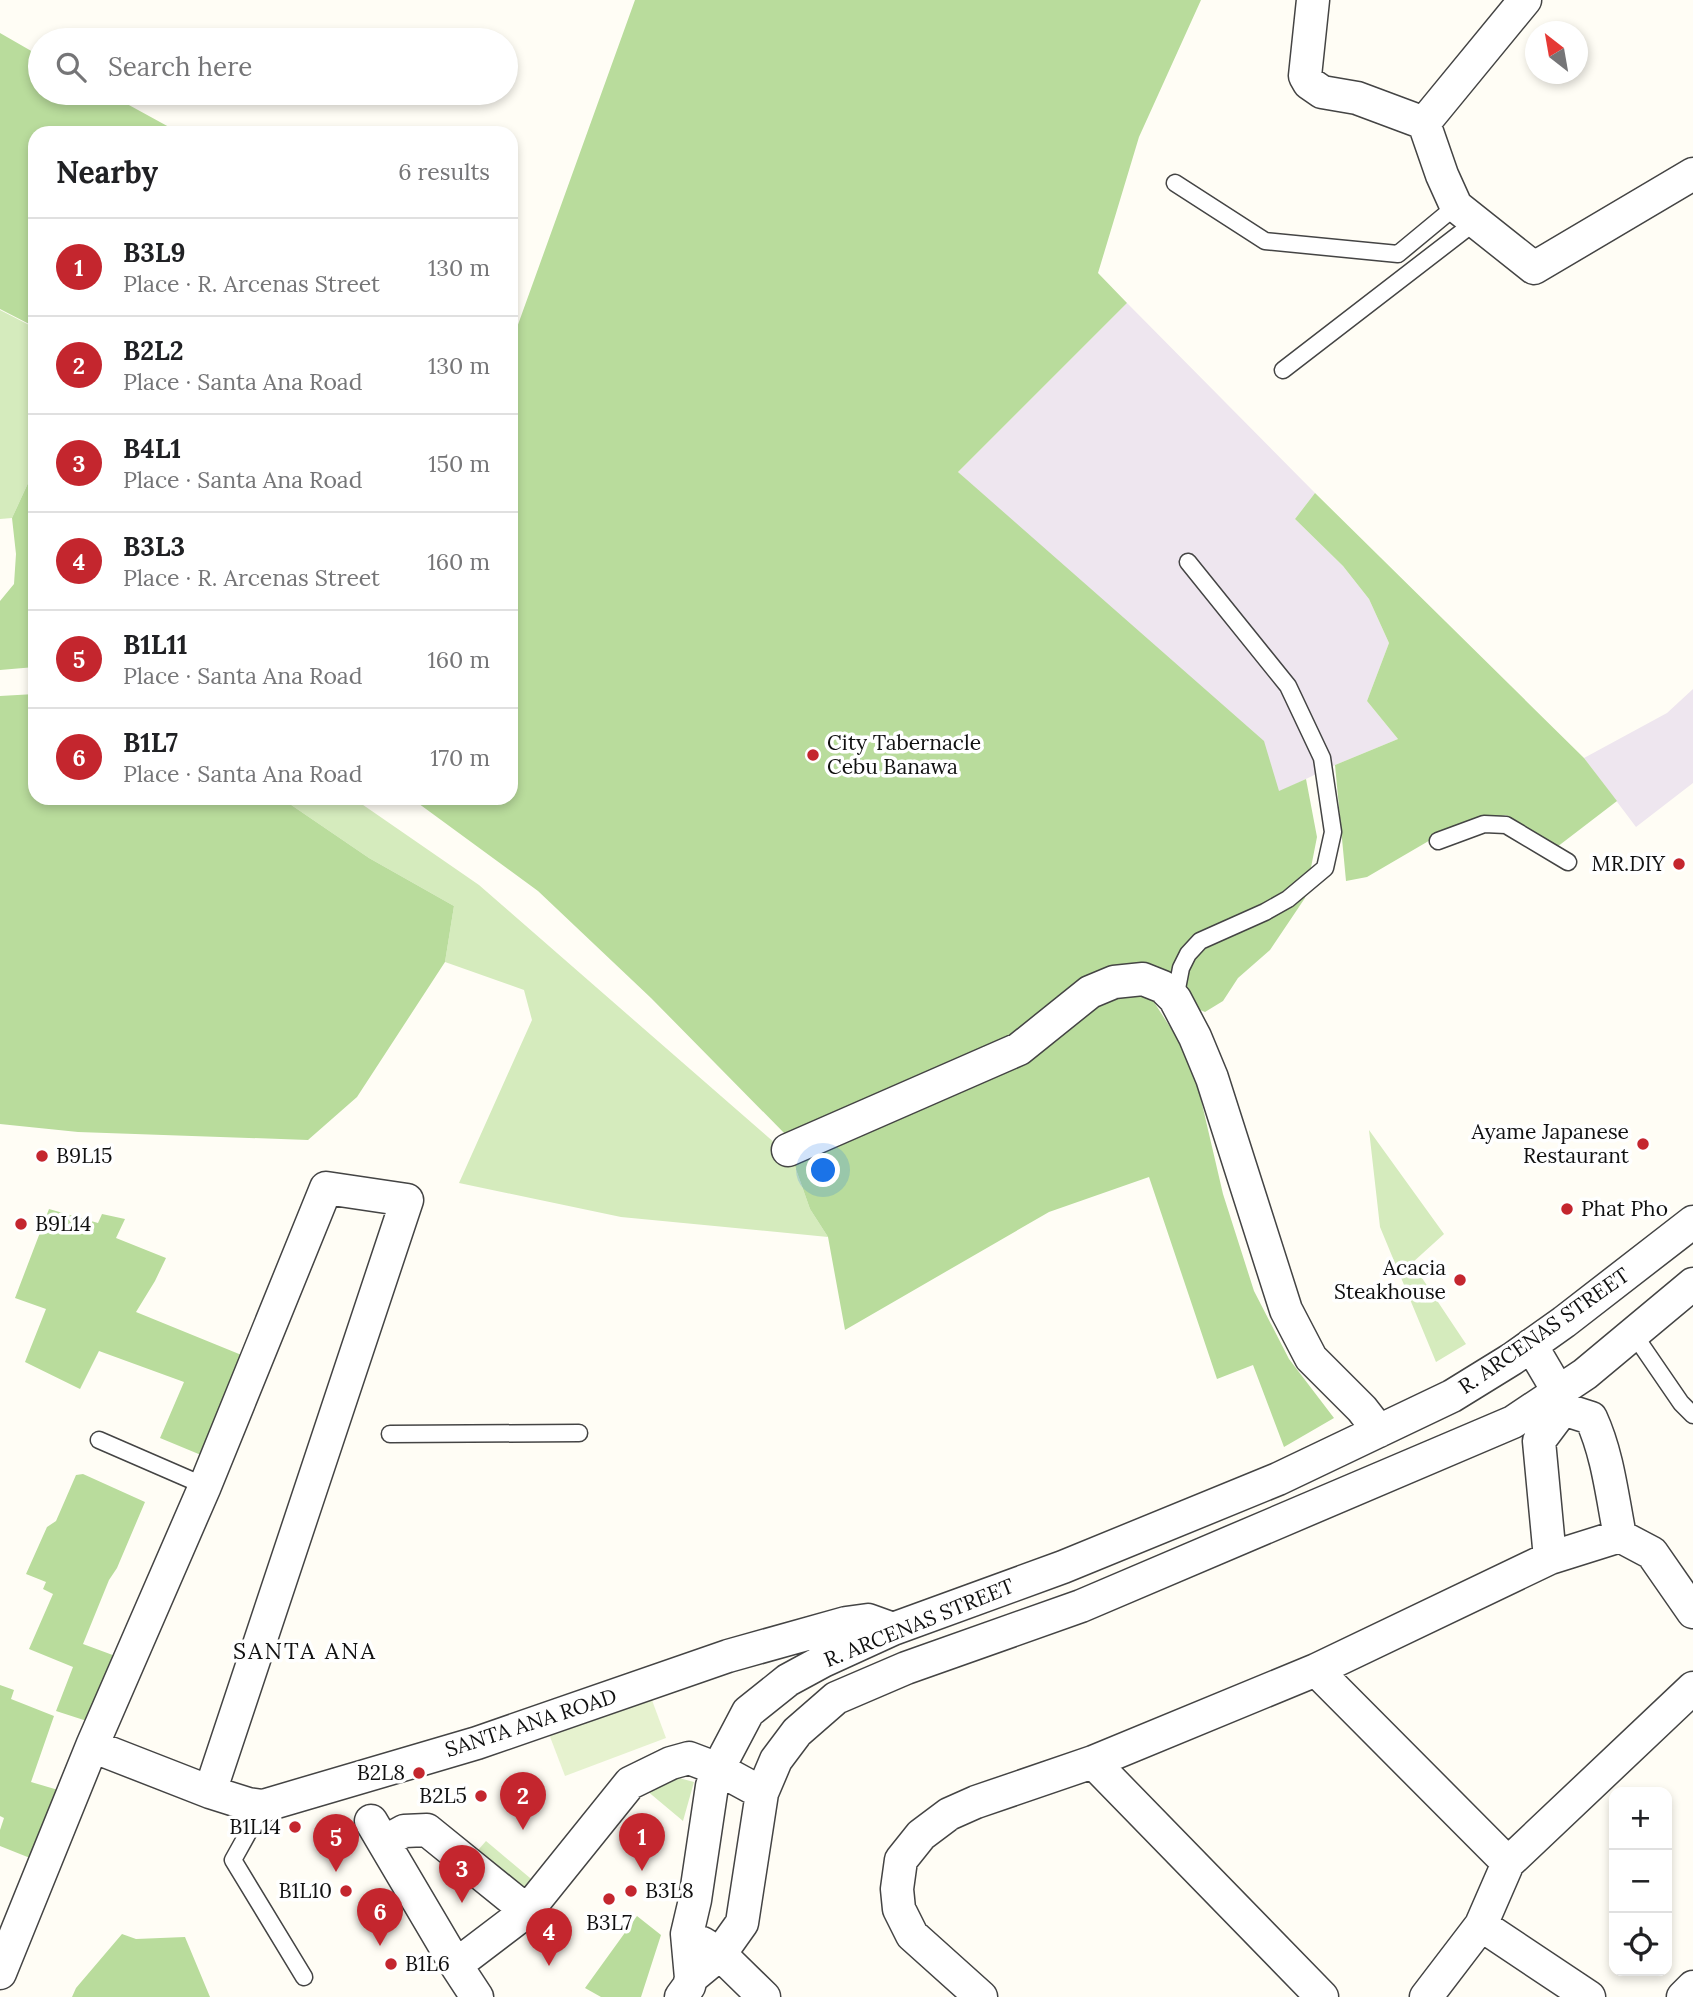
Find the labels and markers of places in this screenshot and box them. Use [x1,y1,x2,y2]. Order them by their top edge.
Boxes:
place label: City Tabernacle Cebu Banawa [827,729,981,780]
marker: City Tabernacle Cebu Banawa [805,747,821,763]
place label: MR.DIY [1592,850,1666,877]
marker: MR.DIY [1671,856,1687,872]
place label: Ayame Japanese Restaurant [1471,1118,1630,1169]
marker: Ayame Japanese Restaurant [1635,1136,1651,1152]
place label: B9L15 [56,1142,112,1169]
marker: B9L15 [34,1148,50,1164]
place label: Phat Pho [1581,1195,1668,1222]
marker: Phat Pho [1559,1201,1575,1217]
place label: B9L14 [35,1210,91,1237]
marker: B9L14 [13,1216,29,1232]
place label: Acacia Steakhouse [1334,1254,1446,1305]
marker: Acacia Steakhouse [1452,1272,1468,1288]
place label: B2L8 [357,1759,405,1786]
marker: B2L8 [411,1765,427,1781]
pin: 2 [500,1772,546,1830]
place label: B2L5 [419,1782,467,1809]
marker: B2L5 [473,1788,489,1804]
place label: B1L14 [229,1813,281,1840]
pin: 1 [619,1813,665,1871]
pin: 5 [313,1814,359,1872]
marker: B1L14 [287,1819,303,1835]
pin: 3 [439,1845,485,1903]
place label: B1L10 [278,1877,332,1904]
place label: B3L8 [645,1877,694,1904]
marker: B1L10 [338,1883,354,1899]
marker: B3L8 [623,1883,639,1899]
pin: 6 [357,1888,403,1946]
marker: B3L7 [601,1891,617,1907]
pin: 4 [526,1908,572,1966]
place label: B3L7 [586,1909,632,1936]
place label: B1L6 [405,1950,450,1977]
marker: B1L6 [383,1956,399,1972]

